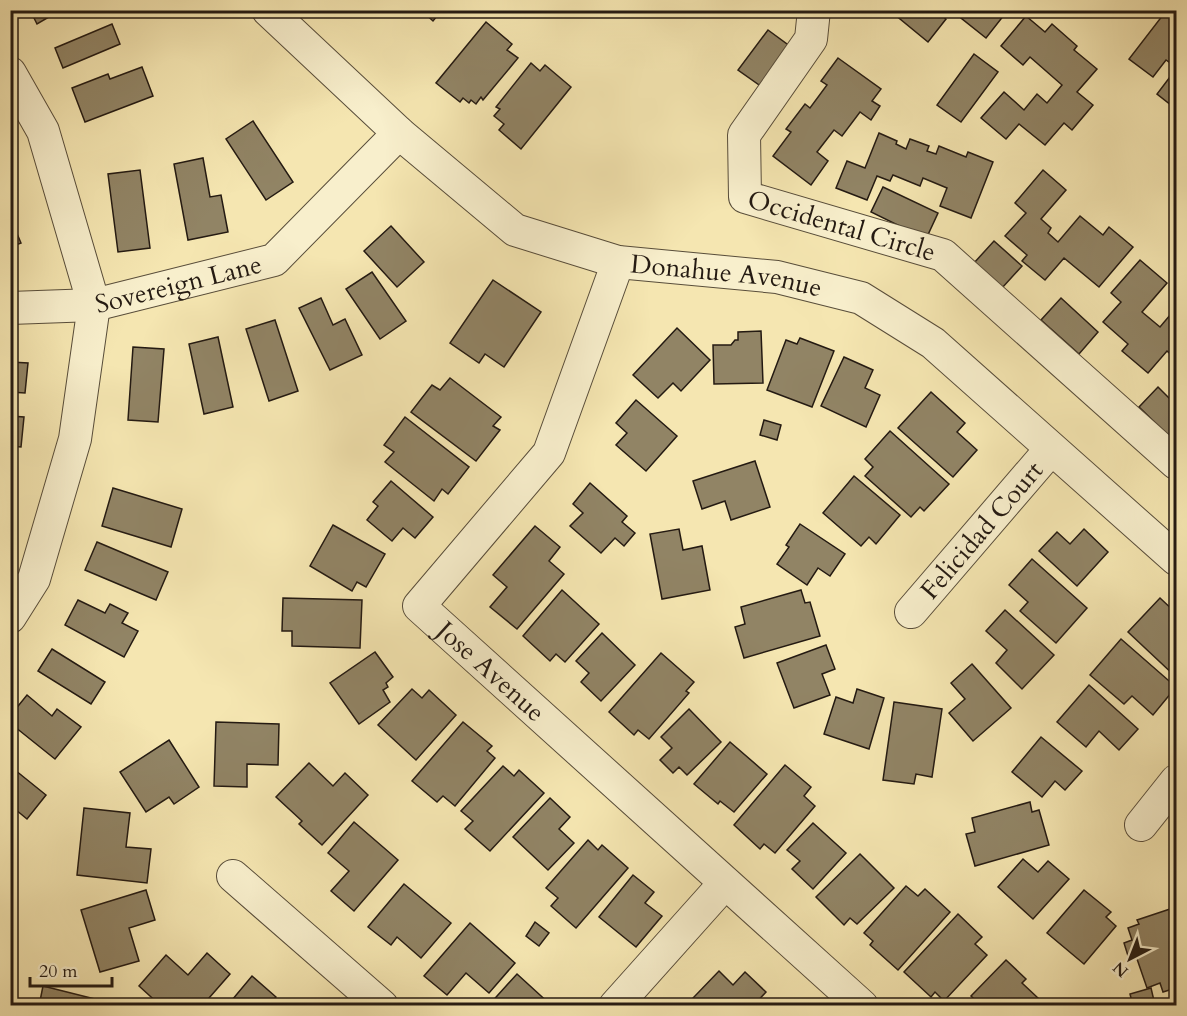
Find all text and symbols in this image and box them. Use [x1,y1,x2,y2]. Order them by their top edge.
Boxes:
street label: Occidental Circle [744,181,940,269]
street label: Sovereign Lane [91,246,265,322]
street label: Donahue Avenue [629,246,826,305]
street label: Felicidad Court [912,454,1051,607]
street label: Jose Avenue [426,610,553,729]
north arrow [1100,929,1160,989]
scale bar [30,950,112,988]
text: N [1108,957,1133,982]
text: 20 m [39,959,78,984]

